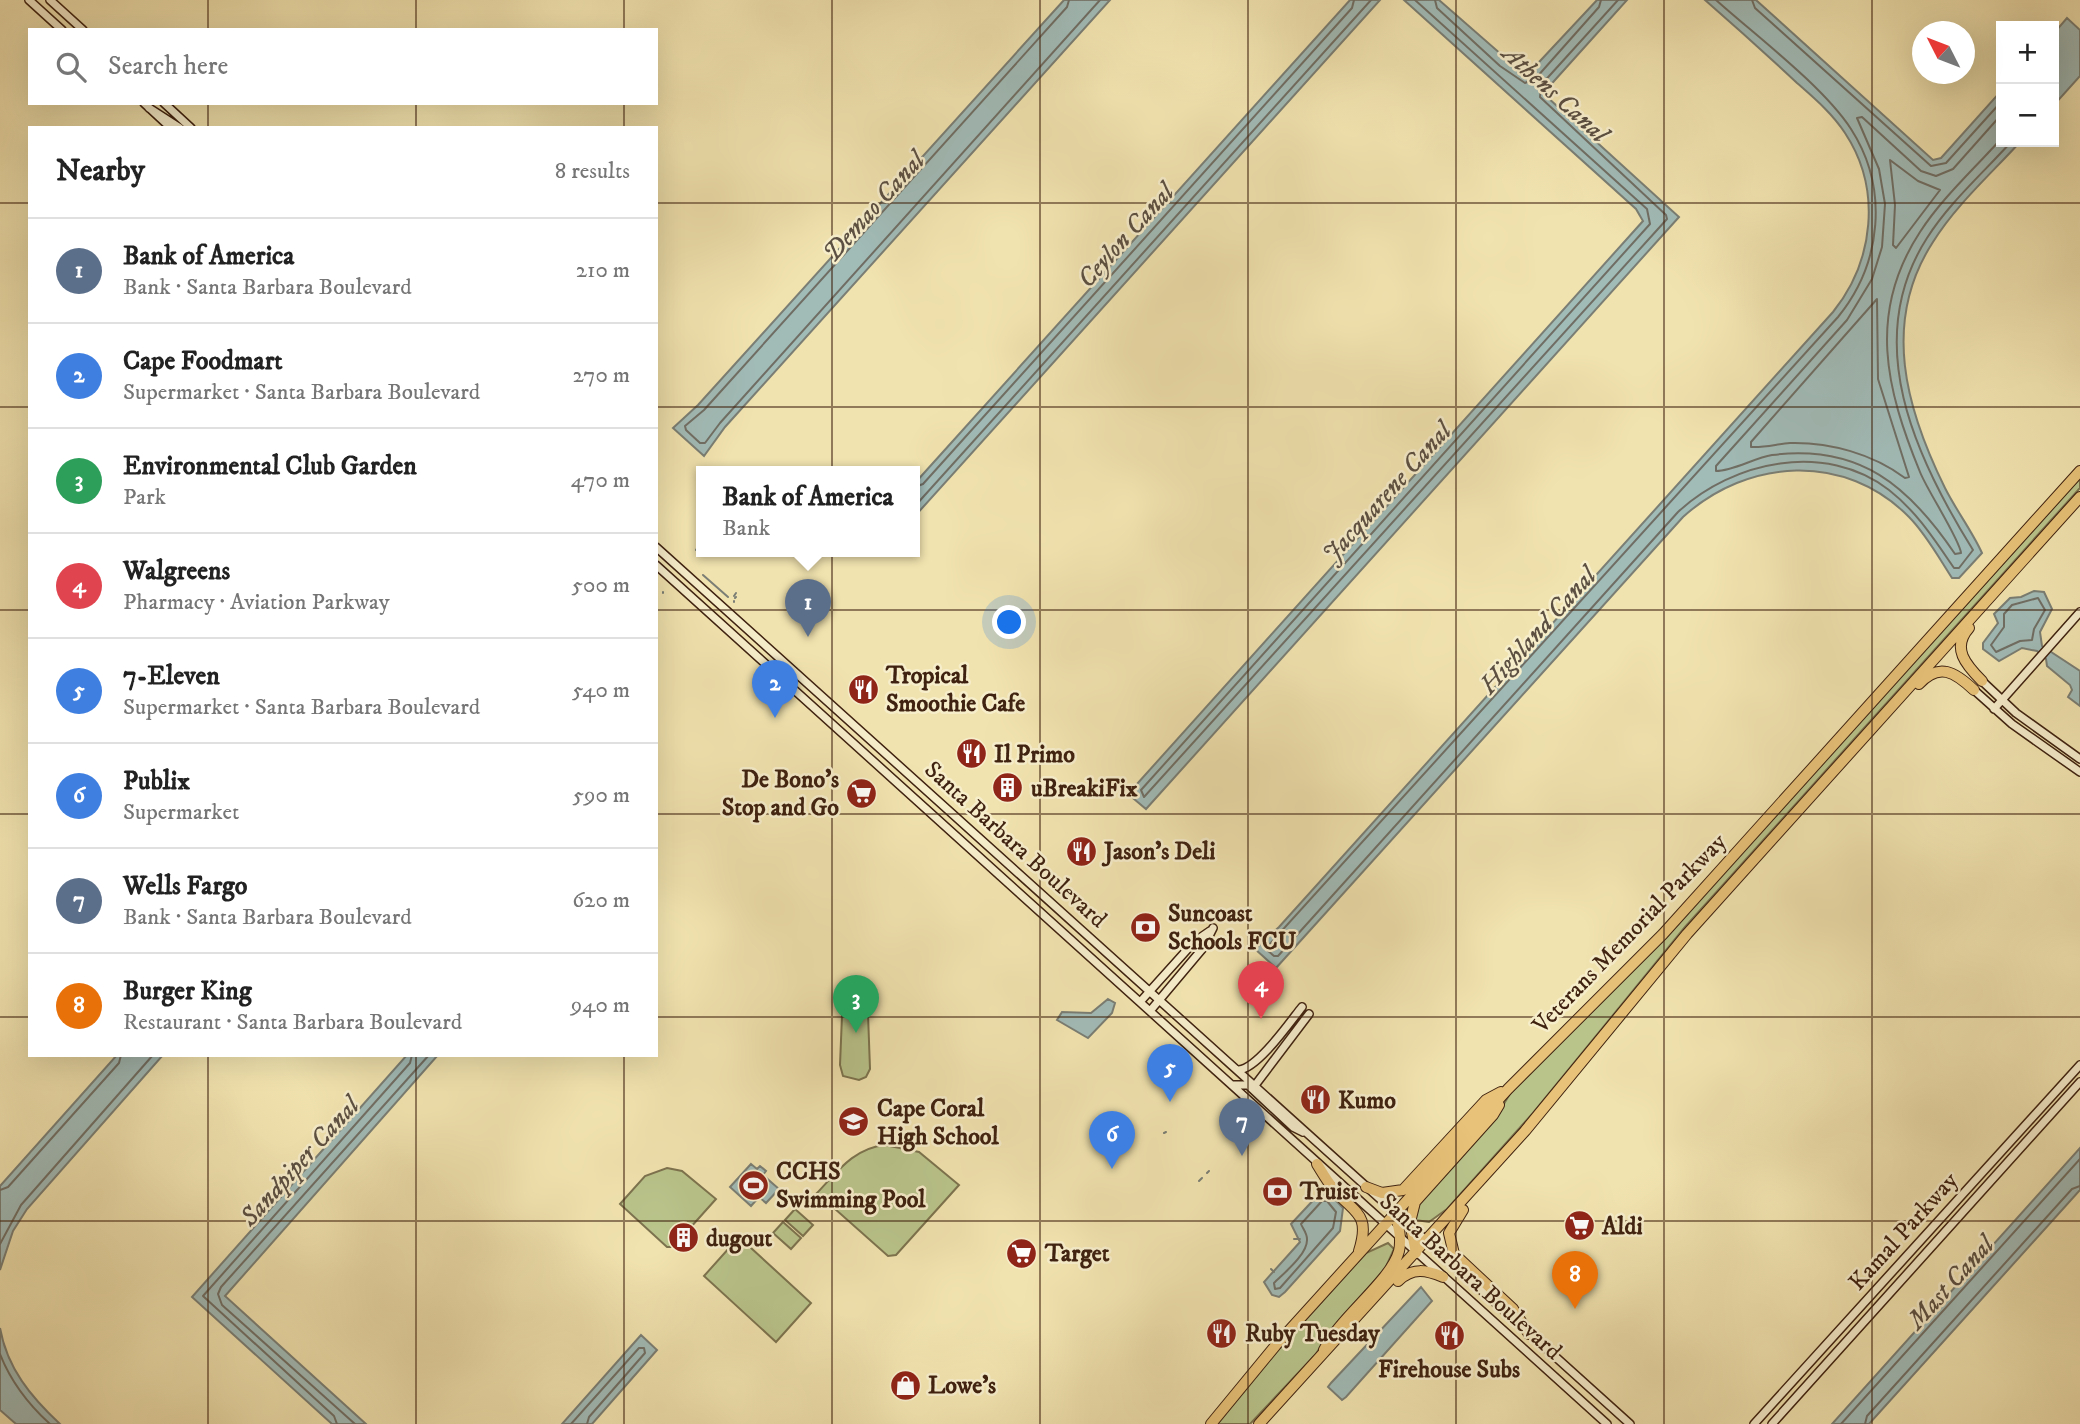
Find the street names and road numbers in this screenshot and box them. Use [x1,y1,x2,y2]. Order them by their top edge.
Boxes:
street label: Santa Barbara Boulevard [918,755,1113,935]
street label: Veterans Memorial Parkway [1526,827,1734,1041]
street label: Kamal Parkway [1843,1166,1965,1297]
street label: Santa Barbara Boulevard [1373,1187,1568,1367]

